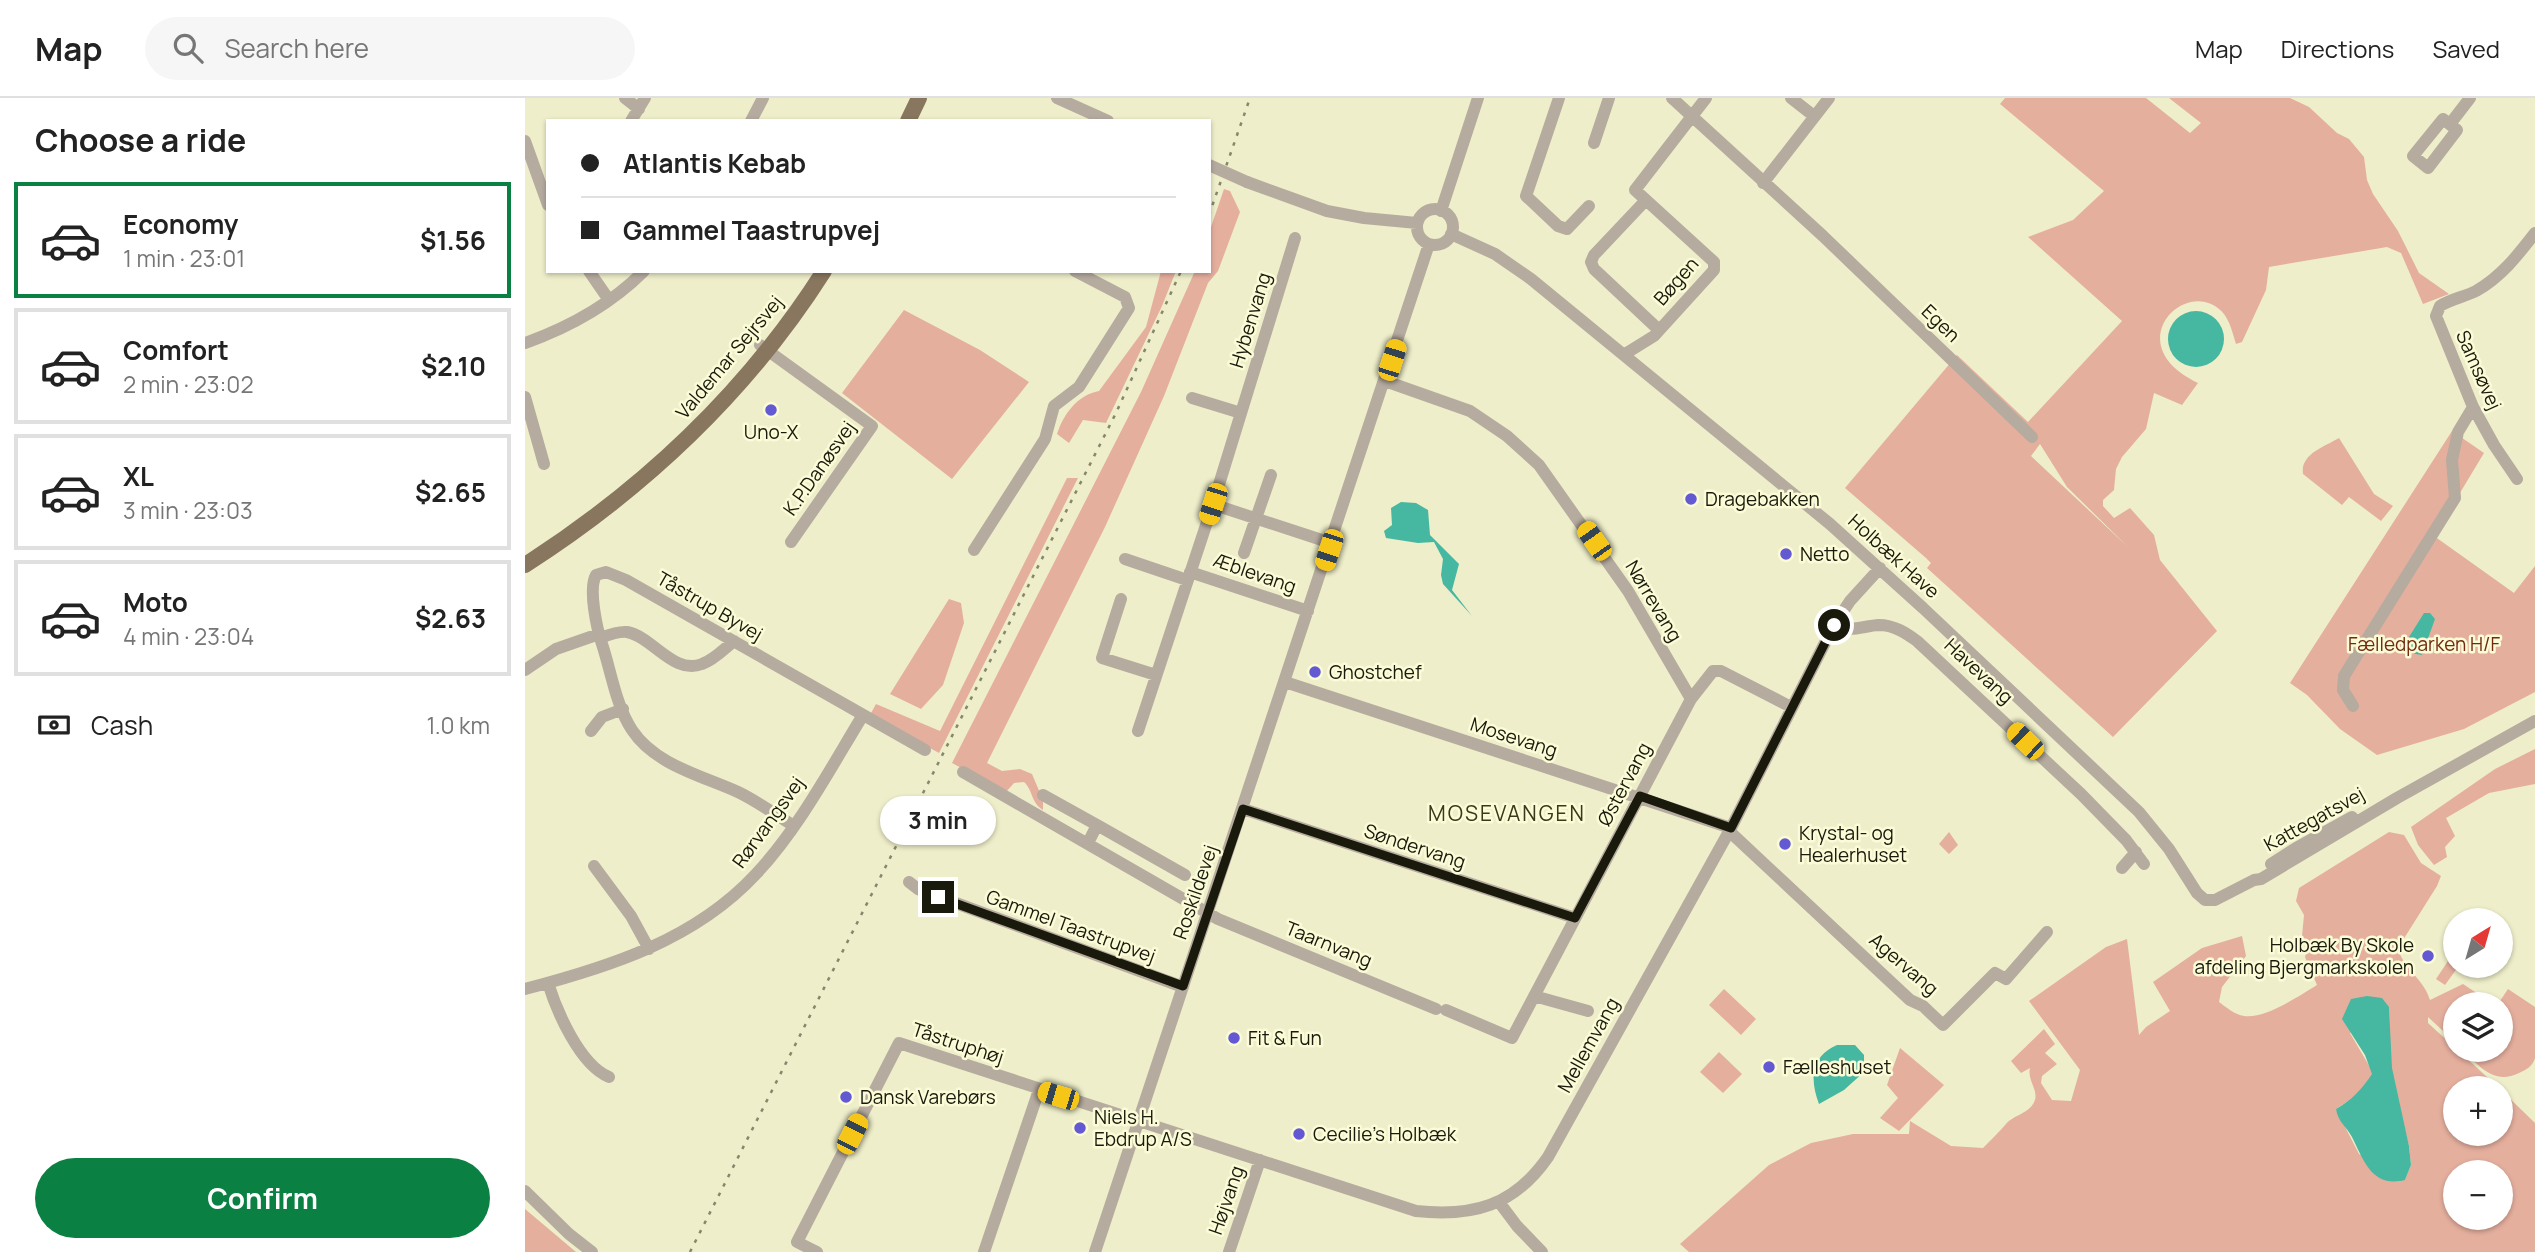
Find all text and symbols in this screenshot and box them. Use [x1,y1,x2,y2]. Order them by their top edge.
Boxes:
search box [145,17,635,80]
text: Map [35,26,103,71]
icon: search [169,29,207,67]
text: Search here [225,30,369,66]
text: Map [2195,32,2243,65]
text: Directions [2281,32,2394,65]
text: Saved [2432,32,2500,65]
text: Choose a ride [35,118,246,162]
text: Atlantis Kebab [623,145,806,181]
text: Economy [123,206,238,242]
icon: car [39,209,102,272]
text: Gammel Taastrupvej [623,212,880,248]
text: $1.56 [420,222,486,258]
text: 1 min · 23:01 [123,242,245,274]
street label: Bøgen [1648,251,1704,311]
street label: Hybenvang [1223,269,1277,371]
street label: Valdemar Sejrsvej [670,290,788,424]
street label: Egen [1916,298,1966,348]
street label: Samsøvej [2450,326,2508,414]
text: Comfort [123,332,229,368]
icon: car [39,335,102,398]
car [1376,337,1409,383]
text: $2.10 [421,348,486,384]
text: 2 min · 23:02 [123,368,254,400]
marker: Uno-X [763,402,779,418]
street label: K.P.Danøsvej [777,416,861,520]
place label: Uno-X [744,419,799,445]
text: XL [123,458,154,494]
icon: car [39,461,102,524]
text: $2.65 [415,474,486,510]
car [1197,481,1230,527]
place label: Dragebakken [1705,486,1820,512]
marker: Dragebakken [1683,491,1699,507]
text: 3 min · 23:03 [123,494,253,526]
street label: Holbæk Have [1843,508,1945,604]
car [1574,518,1615,564]
car [1313,527,1346,573]
place label: Netto [1800,541,1849,567]
marker: Netto [1778,546,1794,562]
street label: Æblevang [1210,547,1300,599]
street label: Nørrevang [1620,555,1688,647]
street label: Tåstrup Byvej [652,565,768,647]
text: Moto [123,584,188,620]
icon: car [39,587,102,650]
text: $2.63 [415,600,486,636]
route start [1818,609,1850,641]
text: 4 min · 23:04 [123,620,254,652]
park label: Fælledparken H/F [2348,631,2500,657]
street label: Havevang [1939,632,2019,710]
place label: Ghostchef [1329,659,1422,685]
marker: Ghostchef [1307,664,1323,680]
icon: cash [35,706,73,744]
text: Cash [91,707,153,743]
text: 1.0 km [427,709,490,741]
street label: Mosevang [1467,711,1561,763]
car [2003,719,2048,763]
street label: Østervang [1591,738,1657,830]
street label: Rørvangsvej [726,771,810,873]
street label: Kattegatsvej [2259,781,2369,857]
callout: 3 min [880,796,996,844]
district label: MOSEVANGEN [1428,799,1586,827]
text: 3 min [908,804,968,836]
street label: Søndervang [1361,817,1469,875]
place label: Krystal- og Healerhuset [1799,820,1907,868]
marker: Krystal- og Healerhuset [1777,836,1793,852]
street label: Roskildevej [1167,841,1223,943]
route end [922,881,954,913]
street label: Gammel Taastrupvej [983,883,1159,969]
north arrow [2443,908,2513,978]
map controls [2443,908,2513,1230]
street label: Taarnvang [1282,915,1376,973]
street label: Agervang [1864,927,1944,1001]
place label: Holbæk By Skole afdeling Bjergmarkskolen [2195,932,2414,980]
marker: Holbæk By Skole afdeling Bjergmarkskolen [2420,948,2436,964]
button: layers [2443,992,2513,1062]
street label: Mellemvang [1551,993,1625,1097]
street label: Tåstruphøj [909,1016,1007,1070]
place label: Fit & Fun [1248,1025,1322,1051]
marker: Fit & Fun [1226,1030,1242,1046]
place label: Fælleshuset [1783,1054,1891,1080]
marker: Fælleshuset [1761,1059,1777,1075]
button: + [2443,1076,2513,1146]
car [1035,1080,1082,1112]
place label: Dansk Varebørs [860,1084,996,1110]
marker: Dansk Varebørs [838,1089,854,1105]
place label: Niels H. Ebdrup A/S [1094,1104,1192,1152]
car [834,1111,871,1157]
marker: Niels H. Ebdrup A/S [1072,1120,1088,1136]
place label: Cecilie's Holbæk [1313,1121,1457,1147]
marker: Cecilie's Holbæk [1291,1126,1307,1142]
button: Confirm [35,1158,490,1238]
button: − [2443,1160,2513,1230]
street label: Højvang [1202,1162,1250,1238]

